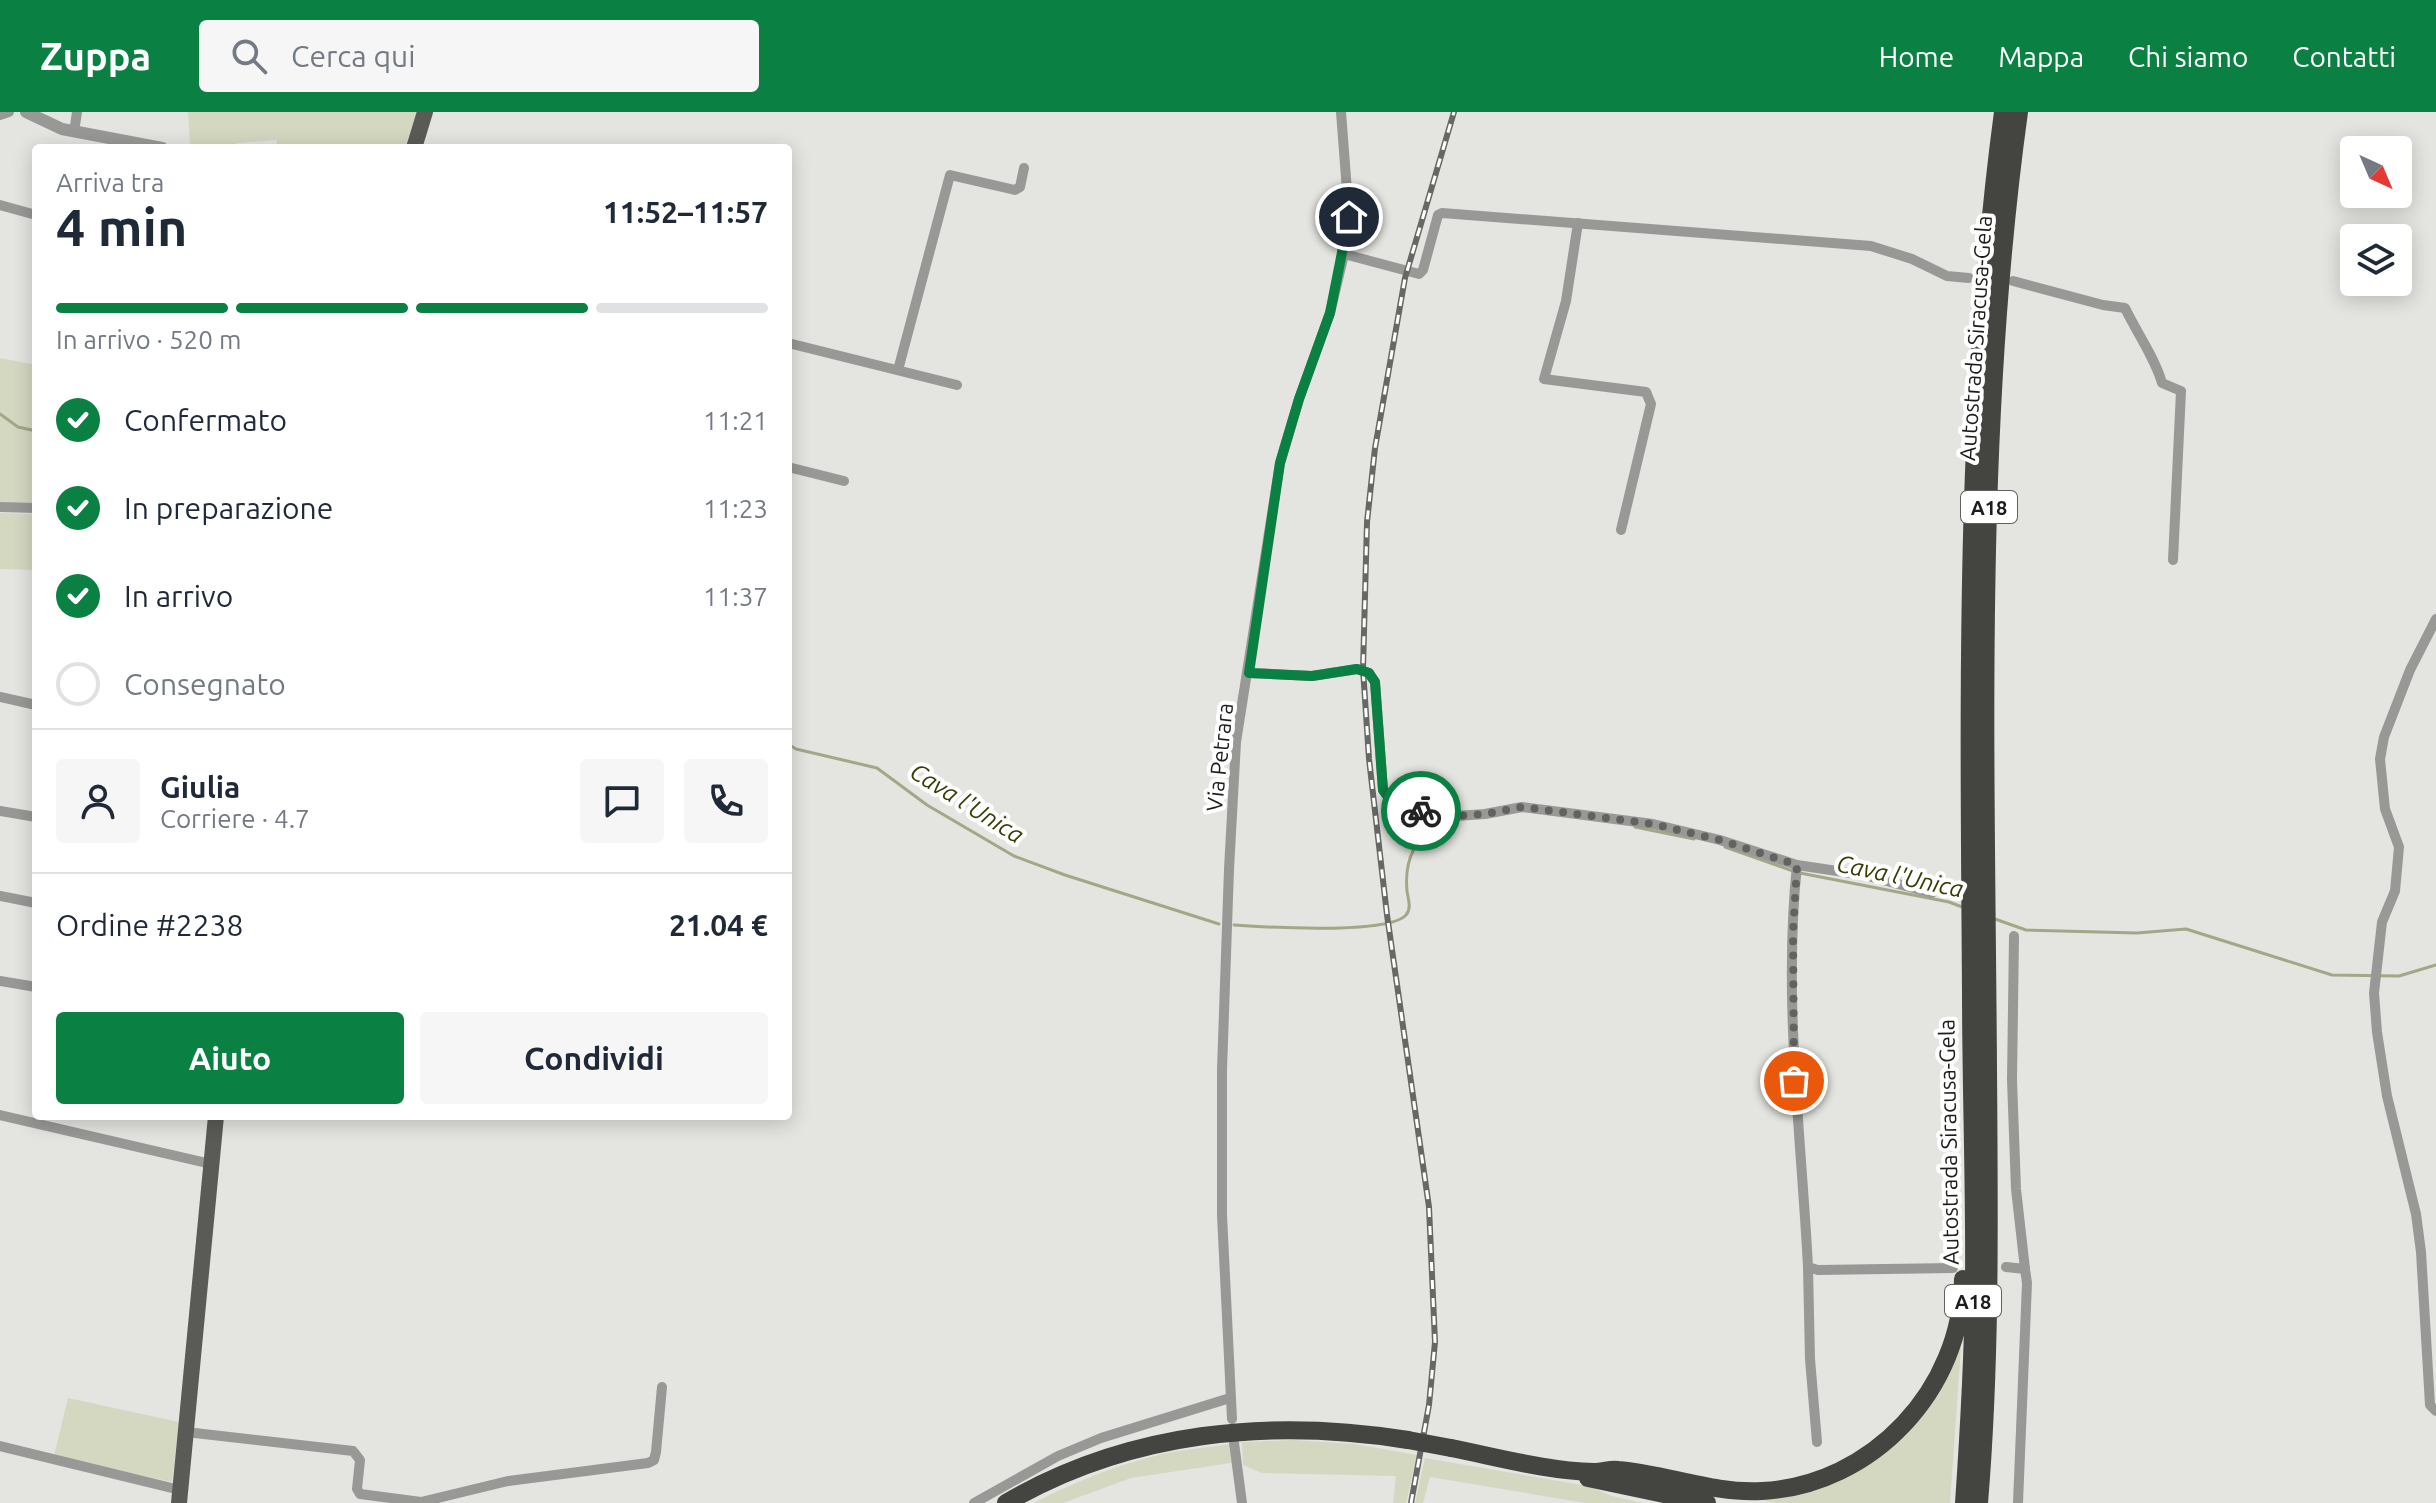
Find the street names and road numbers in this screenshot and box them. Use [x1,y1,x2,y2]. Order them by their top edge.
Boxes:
street label: Autostrada Siracusa-Gela [1954,215,1996,461]
road number: A18 [1961,491,2017,523]
street label: Via Petrara [1201,701,1237,813]
street label: Autostrada Siracusa-Gela [1933,1019,1963,1265]
road number: A18 [1945,1285,2001,1317]

